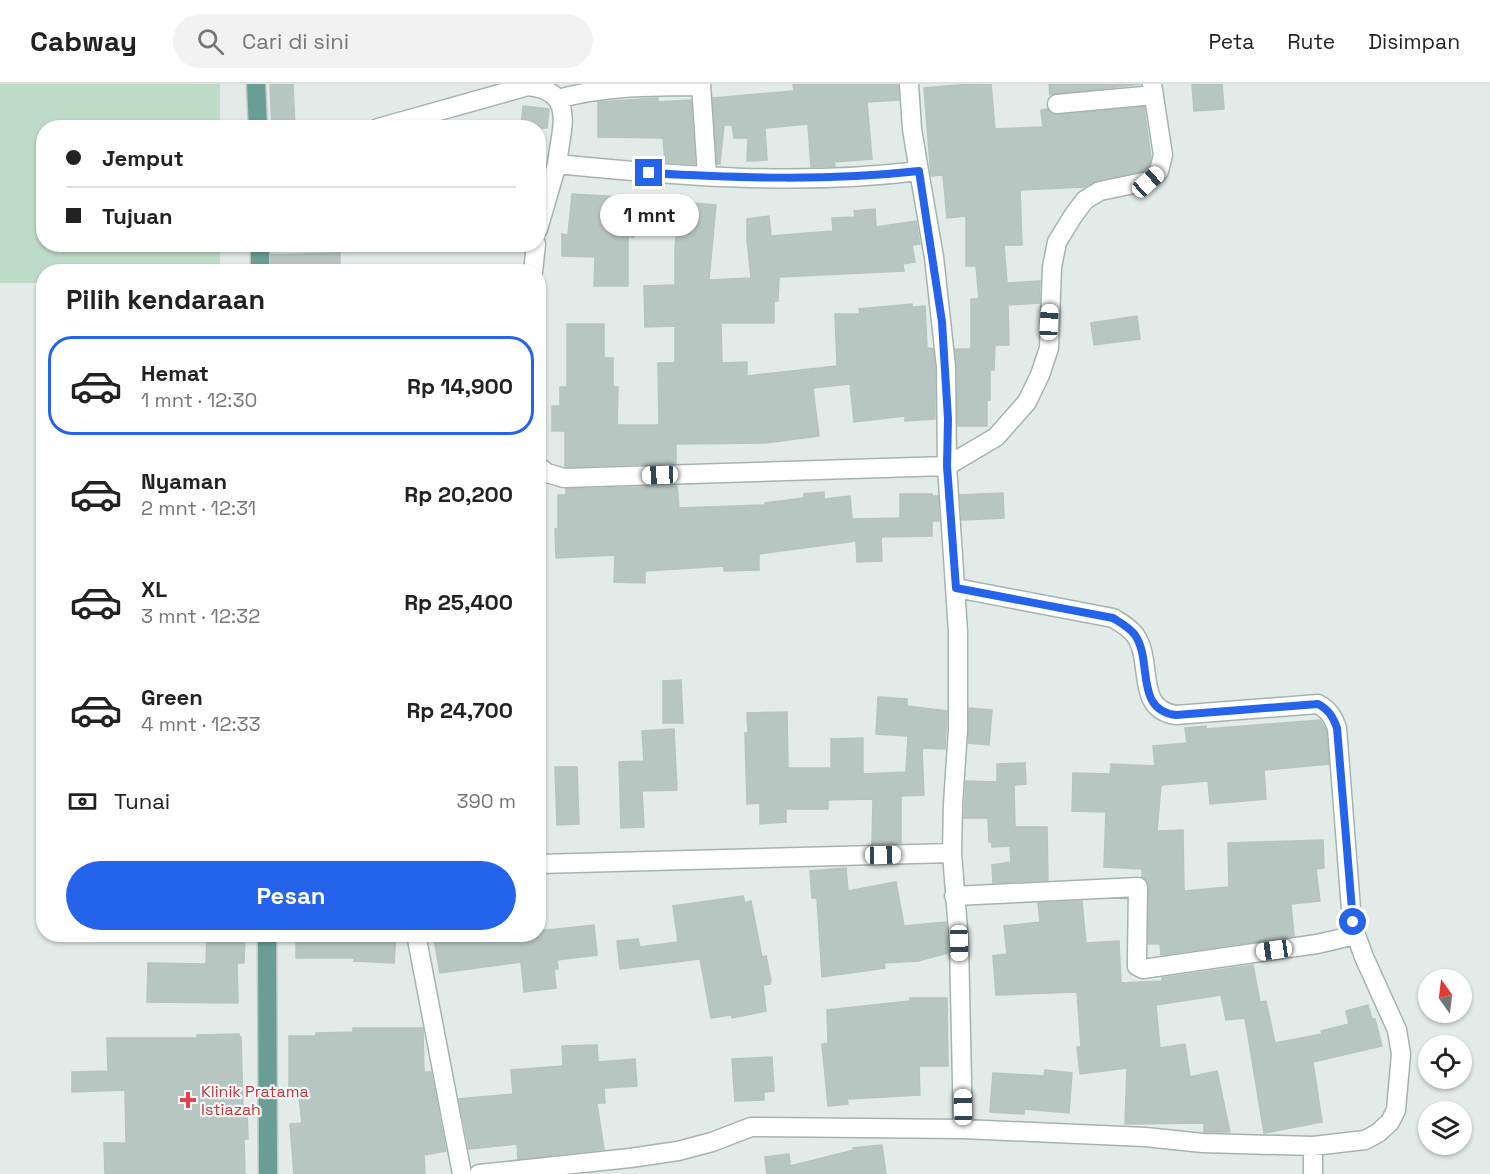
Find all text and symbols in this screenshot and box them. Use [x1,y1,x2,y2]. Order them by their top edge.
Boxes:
search box [173,14,593,68]
text: Cabway [30,23,137,59]
icon: search [194,25,227,58]
text: Cari di sini [242,27,349,55]
text: Peta [1208,28,1254,55]
text: Rute [1287,28,1335,55]
text: Disimpan [1368,28,1460,55]
text: Jemput [102,144,184,172]
route end [635,159,662,186]
car [1129,163,1167,201]
callout: 1 mnt [600,194,698,236]
text: Tujuan [102,202,173,230]
text: 1 mnt [623,202,676,228]
text: Pilih kendaraan [66,282,265,317]
car [1039,304,1059,340]
icon: car [69,359,123,413]
text: Hemat [141,359,209,387]
text: Rp 14,900 [407,372,513,400]
text: 1 mnt · 12:30 [141,387,257,413]
car [642,465,678,485]
icon: car [69,467,123,521]
text: Nyaman [141,467,227,495]
text: Rp 20,200 [404,480,513,508]
text: 2 mnt · 12:31 [141,495,256,521]
icon: car [69,575,123,629]
text: XL [141,575,167,603]
text: Rp 25,400 [404,588,513,616]
text: 3 mnt · 12:32 [141,603,260,629]
icon: car [69,683,123,737]
text: Green [141,683,203,711]
text: Rp 24,700 [406,696,513,724]
text: 4 mnt · 12:33 [141,711,261,737]
icon: cash [66,785,99,818]
text: Tunai [114,787,170,815]
text: 390 m [457,788,516,814]
car [865,846,901,864]
button: Pesan [66,861,516,930]
route start [1339,908,1366,935]
car [950,925,968,961]
car [1255,939,1293,961]
north arrow [1418,969,1472,1023]
map controls [1418,969,1472,1155]
button: locate [1418,1035,1472,1089]
place label: Klinik Pratama Istiazah [201,1081,309,1120]
car [954,1089,972,1125]
marker: Klinik Pratama Istiazah [179,1091,197,1109]
button: layers [1418,1101,1472,1155]

